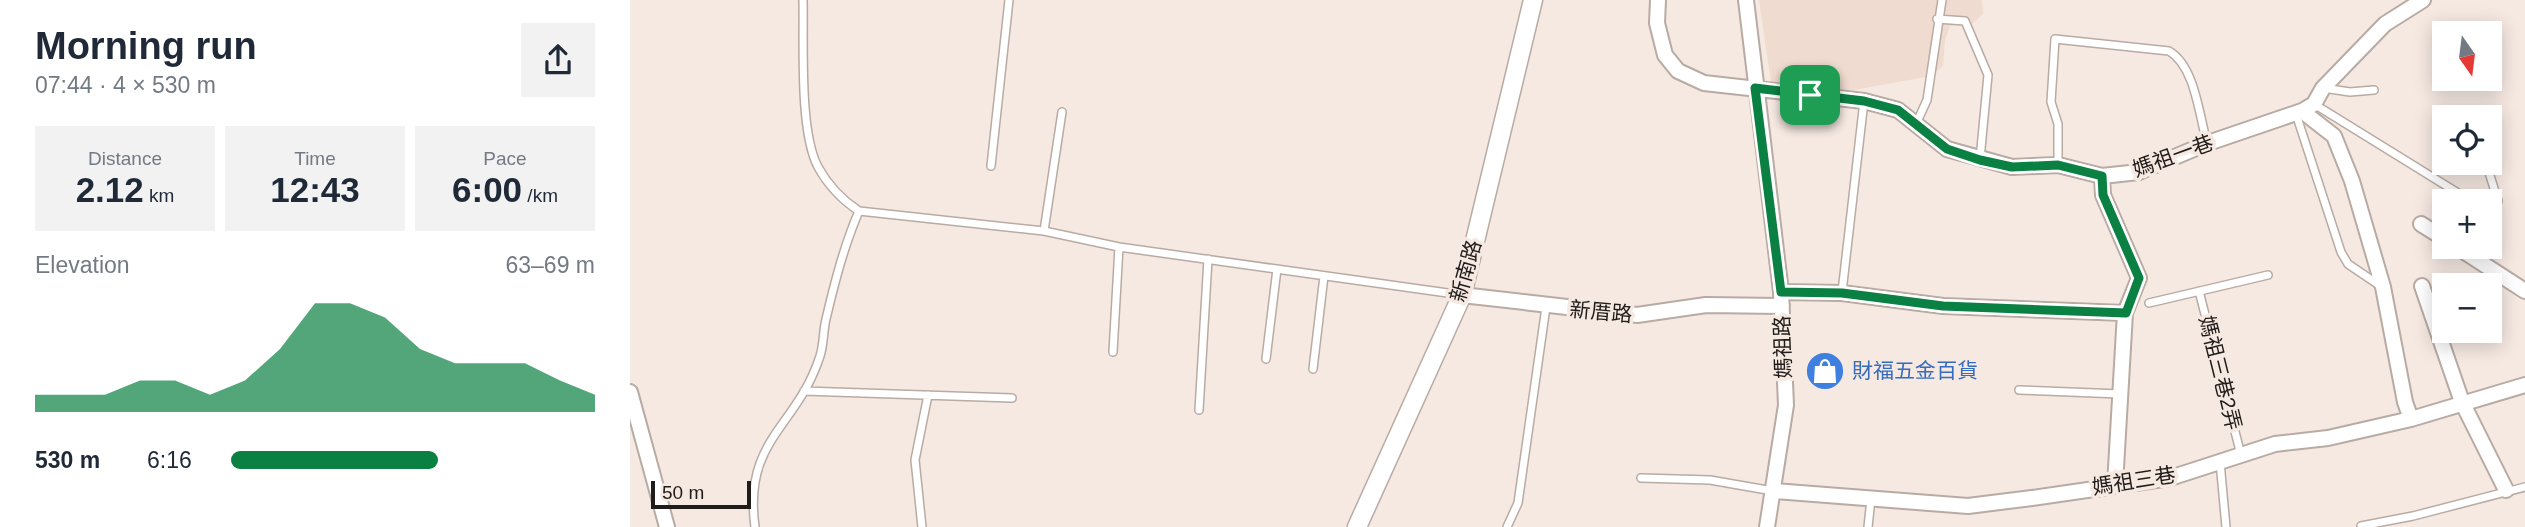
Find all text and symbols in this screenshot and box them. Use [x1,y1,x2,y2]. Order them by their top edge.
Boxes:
north arrow [2432,21,2502,91]
map controls [2432,21,2502,343]
button: share [521,23,595,97]
text: Morning run [35,25,257,67]
pin [1780,65,1840,125]
text: 07:44 · 4 × 530 m [35,72,216,98]
icon: arrive [1791,76,1829,114]
button: locate [2432,105,2502,175]
street label: 媽祖一巷 [2129,130,2216,181]
text: Distance [88,148,162,169]
text: Time [294,148,336,169]
text: Pace [483,148,527,169]
text: 2.12 [76,170,144,209]
text: 12:43 [270,170,360,209]
text: 6:00 [452,170,522,209]
text: km [144,185,174,206]
text: /km [522,185,558,206]
button: + [2432,189,2502,259]
street label: 新南路 [1446,237,1485,304]
text: Elevation [35,252,130,278]
text: 63–69 m [505,252,595,278]
button: − [2432,273,2502,343]
street label: 新厝路 [1569,297,1633,326]
street label: 媽祖三巷2弄 [2195,313,2246,432]
street label: 媽祖路 [1770,315,1795,379]
shop icon: 財福五金百貨 [1804,350,1846,392]
place label: 財福五金百貨 [1852,359,1978,382]
text: 530 m [35,447,100,473]
text: 6:16 [147,447,192,473]
street label: 媽祖三巷 [2091,463,2177,498]
scale bar [651,478,751,510]
text: 50 m [662,482,704,503]

